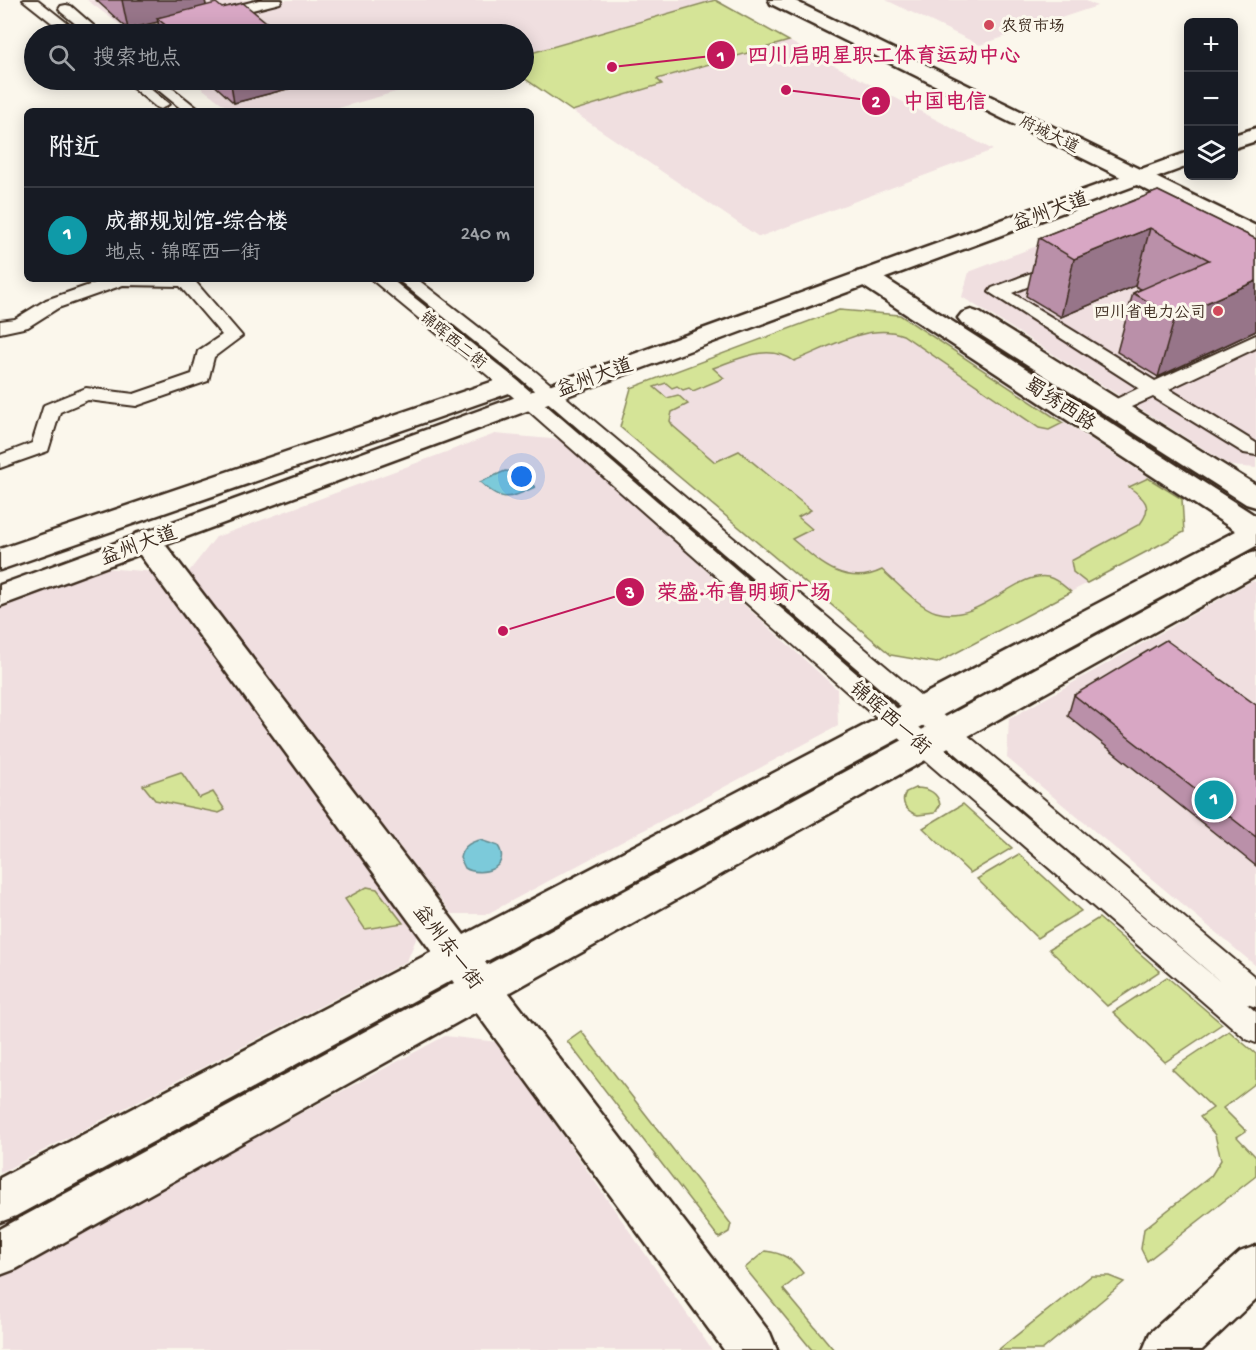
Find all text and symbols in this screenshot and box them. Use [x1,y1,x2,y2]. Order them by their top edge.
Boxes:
place label: 农贸市场 [1001,17,1065,38]
marker: 农贸市场 [982,18,996,32]
map controls [1184,18,1238,180]
button: + [1184,18,1238,72]
search box [24,24,534,90]
callout: 四川启明星职工体育运动中心 [706,35,1033,74]
icon: search [45,41,78,74]
text: 四川启明星职工体育运动中心 [748,44,1021,71]
text: 搜索地点 [93,47,181,73]
text: 1 [716,47,725,68]
button: − [1184,72,1238,126]
callout: 中国电信 [861,82,999,121]
text: 中国电信 [903,90,987,117]
text: 2 [872,93,881,114]
street label: 府城大道 [1016,112,1082,159]
button: layers [1184,126,1238,180]
text: 附近 [48,135,100,166]
street label: 益州大道 [1009,187,1093,238]
text: 成都规划馆-综合楼 [105,211,288,237]
text: 1 [63,224,72,247]
text: 240 m [460,224,510,247]
text: 地点 · 锦晖西一街 [105,243,261,266]
place label: 四川省电力公司 [1094,303,1206,324]
marker: 四川省电力公司 [1211,304,1225,318]
street label: 锦晖西二街 [415,308,490,374]
street label: 益州大道 [553,353,637,404]
street label: 蜀绣西路 [1019,373,1101,438]
your location [507,462,536,491]
street label: 益州大道 [97,521,181,572]
callout: 荣盛·布鲁明顿广场 [615,572,843,611]
text: 荣盛·布鲁明顿广场 [657,581,831,608]
text: 3 [624,584,635,605]
street label: 锦晖西一街 [843,677,935,761]
pin: 1 [1194,778,1234,822]
street label: 益州东一街 [407,900,487,995]

